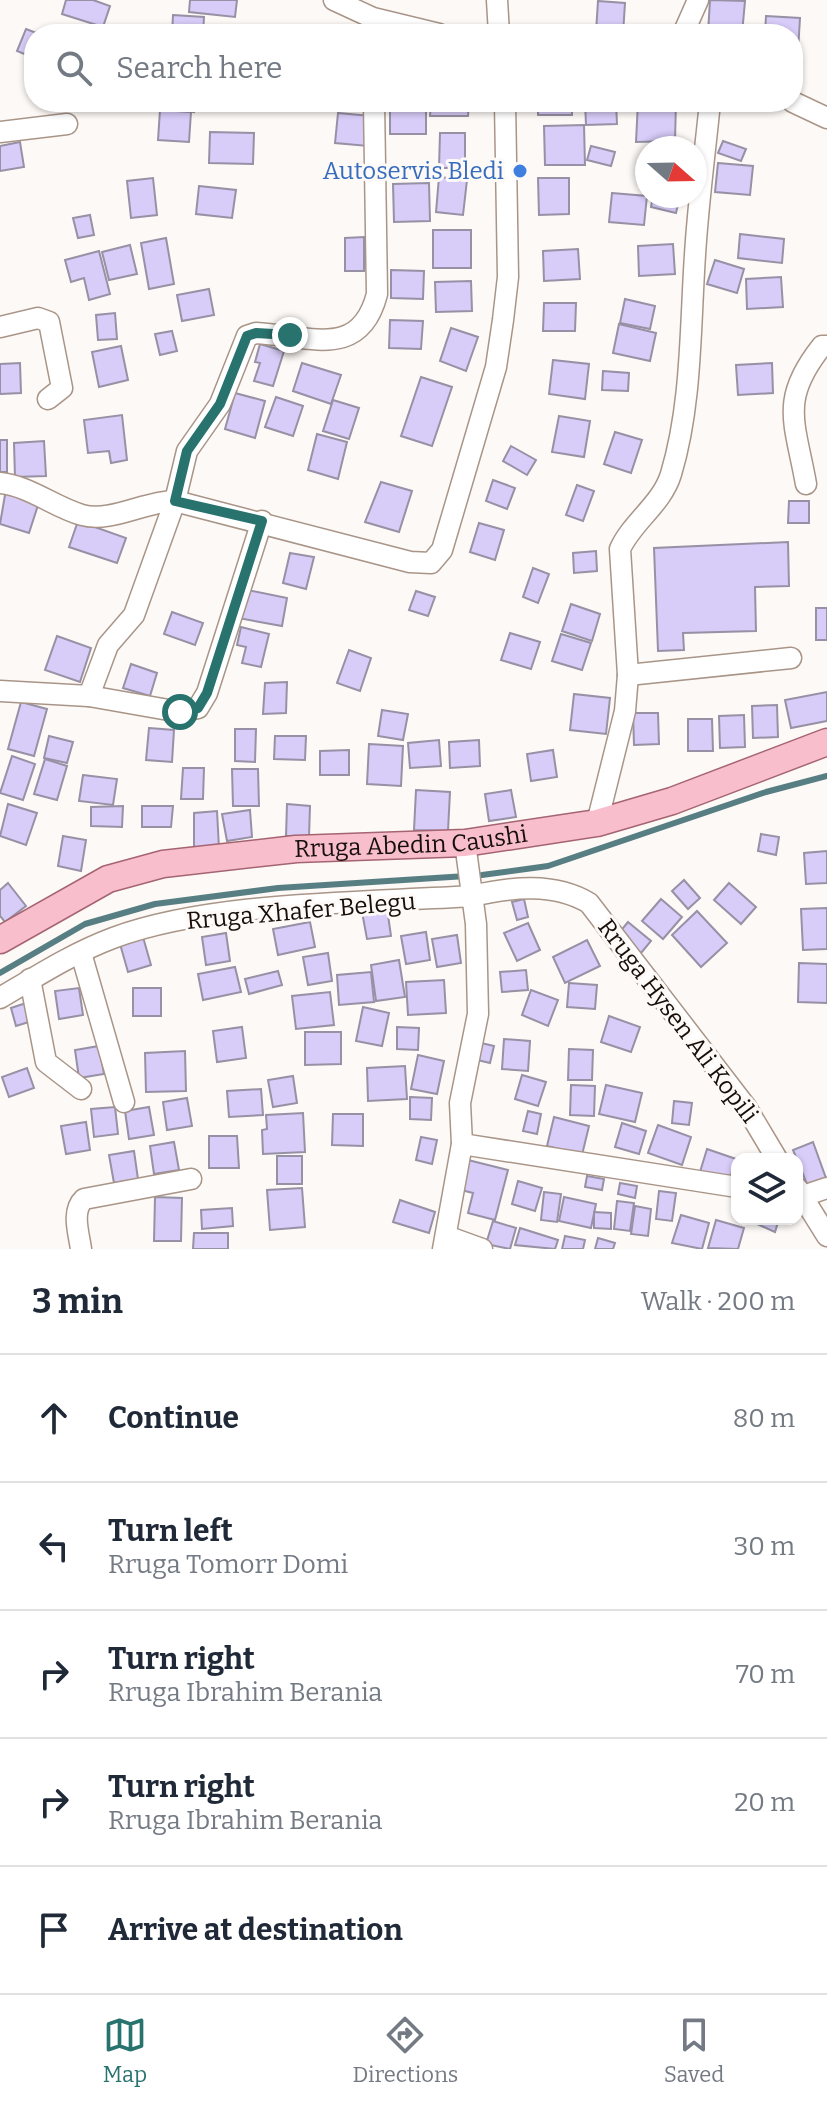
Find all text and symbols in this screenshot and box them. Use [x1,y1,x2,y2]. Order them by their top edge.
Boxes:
search box [24,24,803,112]
icon: search [52,46,96,90]
text: Search here [116,50,283,86]
north arrow [635,136,707,208]
place label: Autoservis Bledi [323,157,504,185]
marker: Autoservis Bledi [511,162,529,180]
route end [272,317,308,353]
route start [162,694,198,730]
street label: Rruga Abedin Caushi [294,820,529,863]
street label: Rruga Xhafer Belegu [185,887,417,935]
street label: Rruga Hysen Ali Kopili [592,914,764,1128]
map controls [731,1153,803,1225]
button: layers [731,1153,803,1225]
text: 3 min [32,1281,123,1322]
text: Walk · 200 m [641,1286,795,1317]
icon: ahead [32,1396,76,1440]
text: Continue [108,1400,239,1436]
text: 80 m [733,1403,795,1434]
text: Turn left [108,1513,233,1549]
icon: left [32,1524,76,1568]
text: 30 m [734,1531,795,1562]
text: Rruga Tomorr Domi [108,1549,348,1580]
text: Turn right [108,1641,255,1677]
icon: right [32,1652,76,1696]
text: 70 m [736,1659,795,1690]
text: Rruga Ibrahim Berania [108,1677,383,1708]
text: Turn right [108,1769,255,1805]
icon: right [32,1780,76,1824]
text: 20 m [734,1787,795,1818]
text: Rruga Ibrahim Berania [108,1805,383,1836]
icon: arrive [32,1908,76,1952]
text: Arrive at destination [108,1912,403,1948]
tab: Map [103,2013,147,2088]
tab: Directions [353,2013,458,2088]
tab: Saved [664,2013,724,2088]

